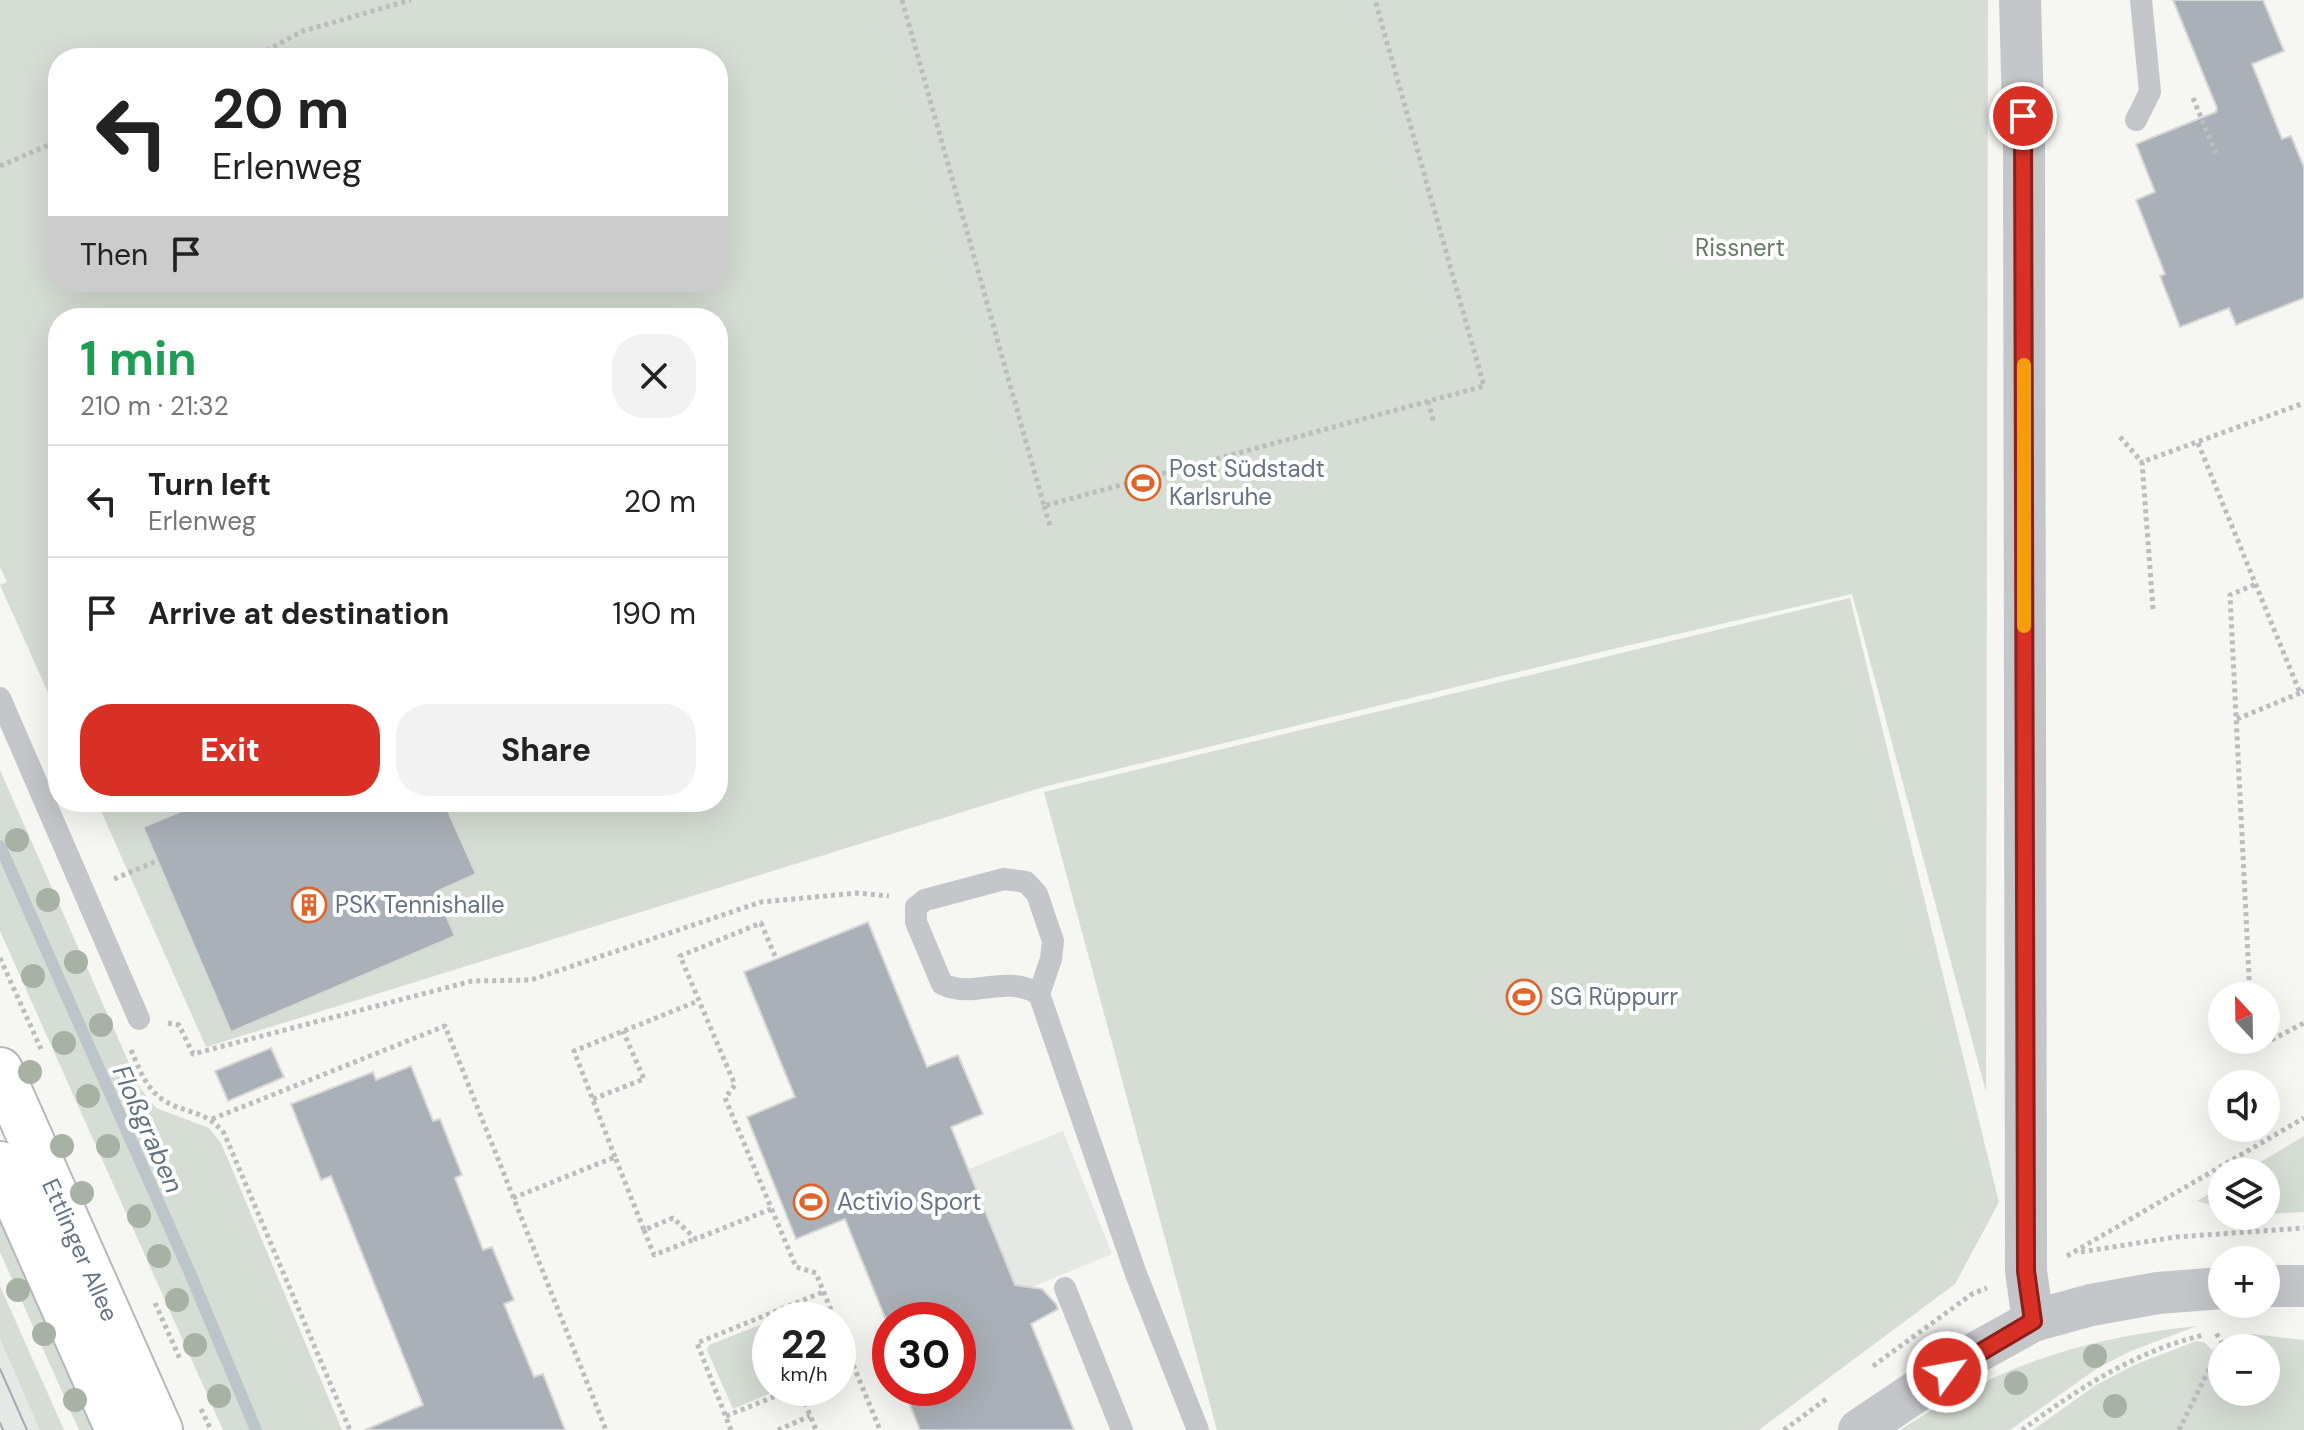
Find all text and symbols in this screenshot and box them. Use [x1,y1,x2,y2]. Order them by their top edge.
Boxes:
text: 20 m [212,72,349,145]
icon: left [80,80,184,184]
pin [1989,82,2057,150]
icon: arrive [2001,94,2045,138]
text: Erlenweg [212,143,362,190]
icon: arrive [164,232,208,276]
park label: Rissnert [1695,232,1785,263]
text: Then [80,235,148,274]
text: 1 min [80,327,197,390]
button: close [612,334,696,418]
text: 210 m · 21:32 [80,389,229,423]
place label: Post Südstadt Karlsruhe [1169,453,1325,512]
sports icon: Post Südstadt Karlsruhe [1124,464,1162,502]
text: Turn left [148,465,271,504]
icon: left [80,479,124,523]
text: 20 m [624,482,696,521]
text: Erlenweg [148,504,256,538]
icon: arrive [80,591,124,635]
text: Arrive at destination [148,594,449,633]
text: 190 m [613,594,696,633]
button: Exit [80,704,380,796]
button: Share [396,704,696,796]
building icon: PSK Tennishalle [290,886,328,924]
place label: PSK Tennishalle [335,889,505,920]
sports icon: SG Rüppurr [1505,978,1543,1016]
place label: SG Rüppurr [1550,981,1678,1012]
north arrow [2208,982,2280,1054]
map controls [2208,982,2280,1406]
water label: Floßgraben [105,1060,191,1198]
button: sound [2208,1070,2280,1142]
button: layers [2208,1158,2280,1230]
street label: Ettlinger Allee [35,1174,126,1326]
sports icon: Activio Sport [792,1183,830,1221]
place label: Activio Sport [837,1186,981,1217]
button: + [2208,1246,2280,1318]
speed limit sign: 30 [872,1302,976,1406]
text: 22 [781,1318,827,1370]
position arrow [1905,1330,1989,1414]
button: − [2208,1334,2280,1406]
text: km/h [780,1361,828,1387]

